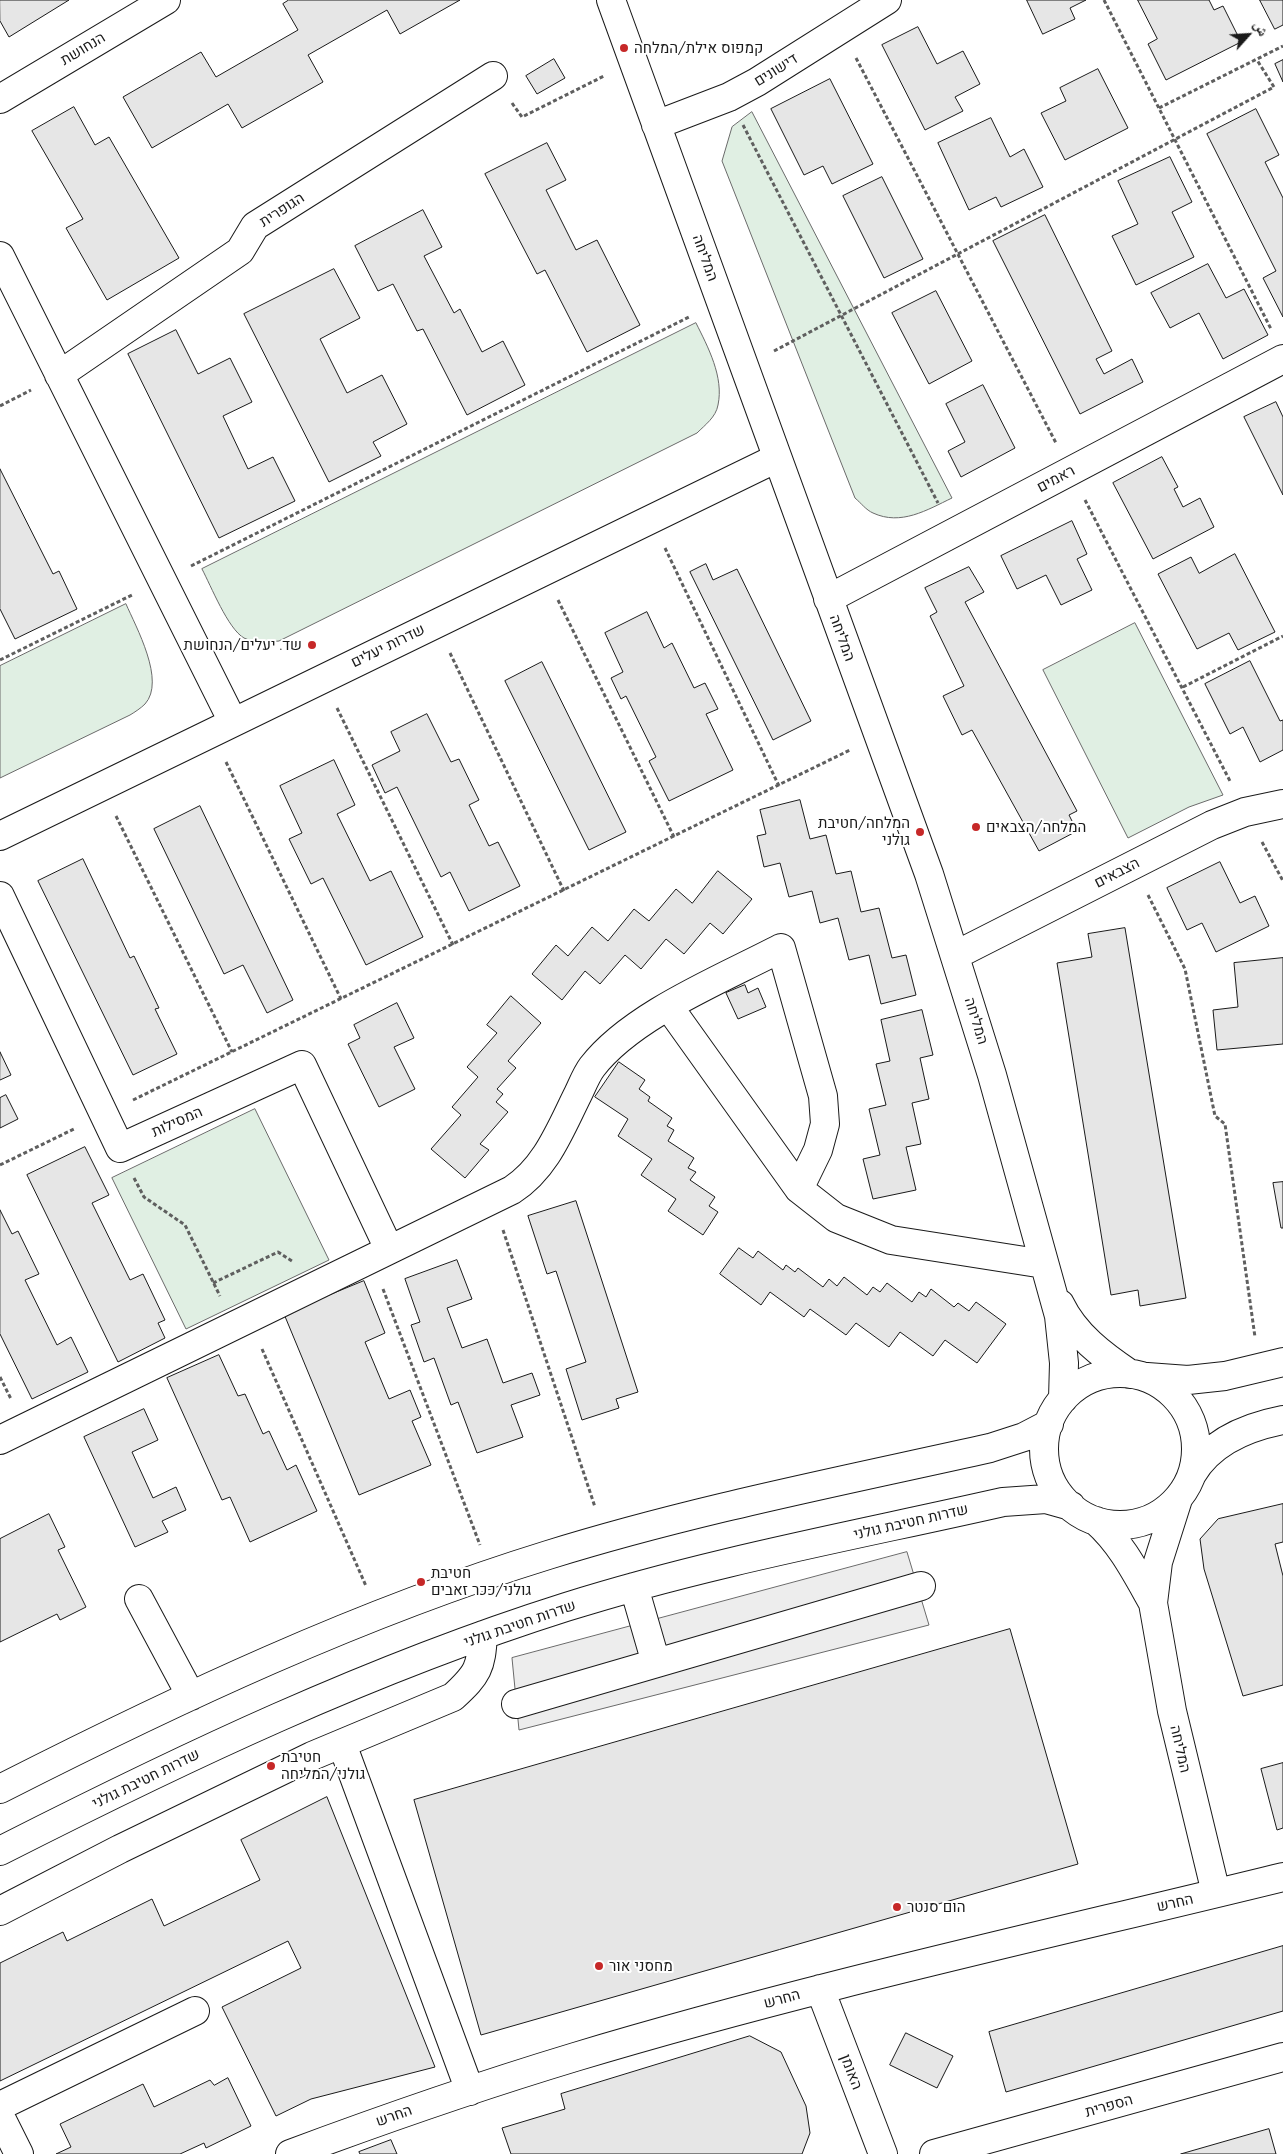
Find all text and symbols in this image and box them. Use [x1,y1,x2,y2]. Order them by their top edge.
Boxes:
north arrow [1223,10,1273,60]
text: ش [1250,18,1273,39]
street label: הנחושת [57,29,109,69]
place label: קמפוס אילת/המלחה [634,39,763,57]
marker: קמפוס אילת/המלחה [618,42,630,54]
street label: דישונים [751,50,801,90]
street label: הגופרית [256,189,308,231]
street label: המליחה [688,232,722,284]
street label: ראמים [1034,462,1078,496]
street label: המליחה [825,612,859,664]
street label: שדרות יעלים [348,620,428,672]
place label: שד. יעלים/הנחושת [184,636,302,654]
marker: שד. יעלים/הנחושת [306,639,318,651]
place label: המלחה/חטיבת גולני [818,814,910,849]
place label: המלחה/הצבאים [986,818,1086,836]
marker: המלחה/הצבאים [970,821,982,833]
marker: המלחה/חטיבת גולני [914,826,926,838]
street label: הצבאים [1091,854,1143,892]
street label: המליחה [960,995,992,1047]
street label: המסילות [149,1103,205,1141]
street label: שדרות חטיבת גולני [852,1500,970,1544]
place label: חטיבת גולני/ככר זאבים [431,1564,531,1599]
marker: חטיבת גולני/ככר זאבים [415,1576,427,1588]
street label: שדרות חטיבת גולני [462,1596,578,1652]
street label: המליחה [1166,1723,1194,1775]
street label: שדרות חטיבת גולני [89,1745,203,1813]
place label: חטיבת גולני/המליחה [281,1748,365,1783]
marker: חטיבת גולני/המליחה [265,1760,277,1772]
street label: החרש [1155,1890,1195,1916]
place label: הום סנטר [907,1898,965,1916]
marker: הום סנטר [891,1901,903,1913]
place label: מחסני אור [609,1957,673,1975]
marker: מחסני אור [593,1960,605,1972]
street label: החרש [762,1985,802,2013]
street label: האומן [836,2052,866,2092]
street label: הספרית [1083,2091,1135,2121]
street label: החרש [373,2101,415,2131]

